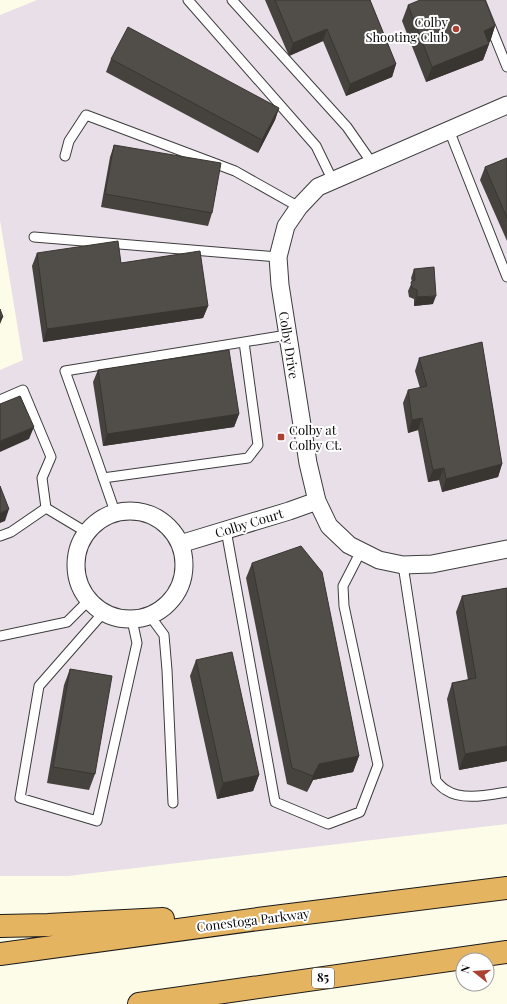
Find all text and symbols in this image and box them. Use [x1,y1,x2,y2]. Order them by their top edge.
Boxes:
place label: Colby Shooting Club [365,13,448,45]
marker: Colby Shooting Club [451,24,461,34]
street label: Colby Drive [276,310,303,380]
place label: Colby at Colby Ct. [289,421,342,453]
marker: Colby at Colby Ct. [276,432,286,442]
street label: Colby Court [213,504,285,541]
street label: Conestoga Parkway [195,904,311,935]
north arrow [455,952,495,992]
text: N [457,963,473,975]
road number: 85 [312,968,334,988]

